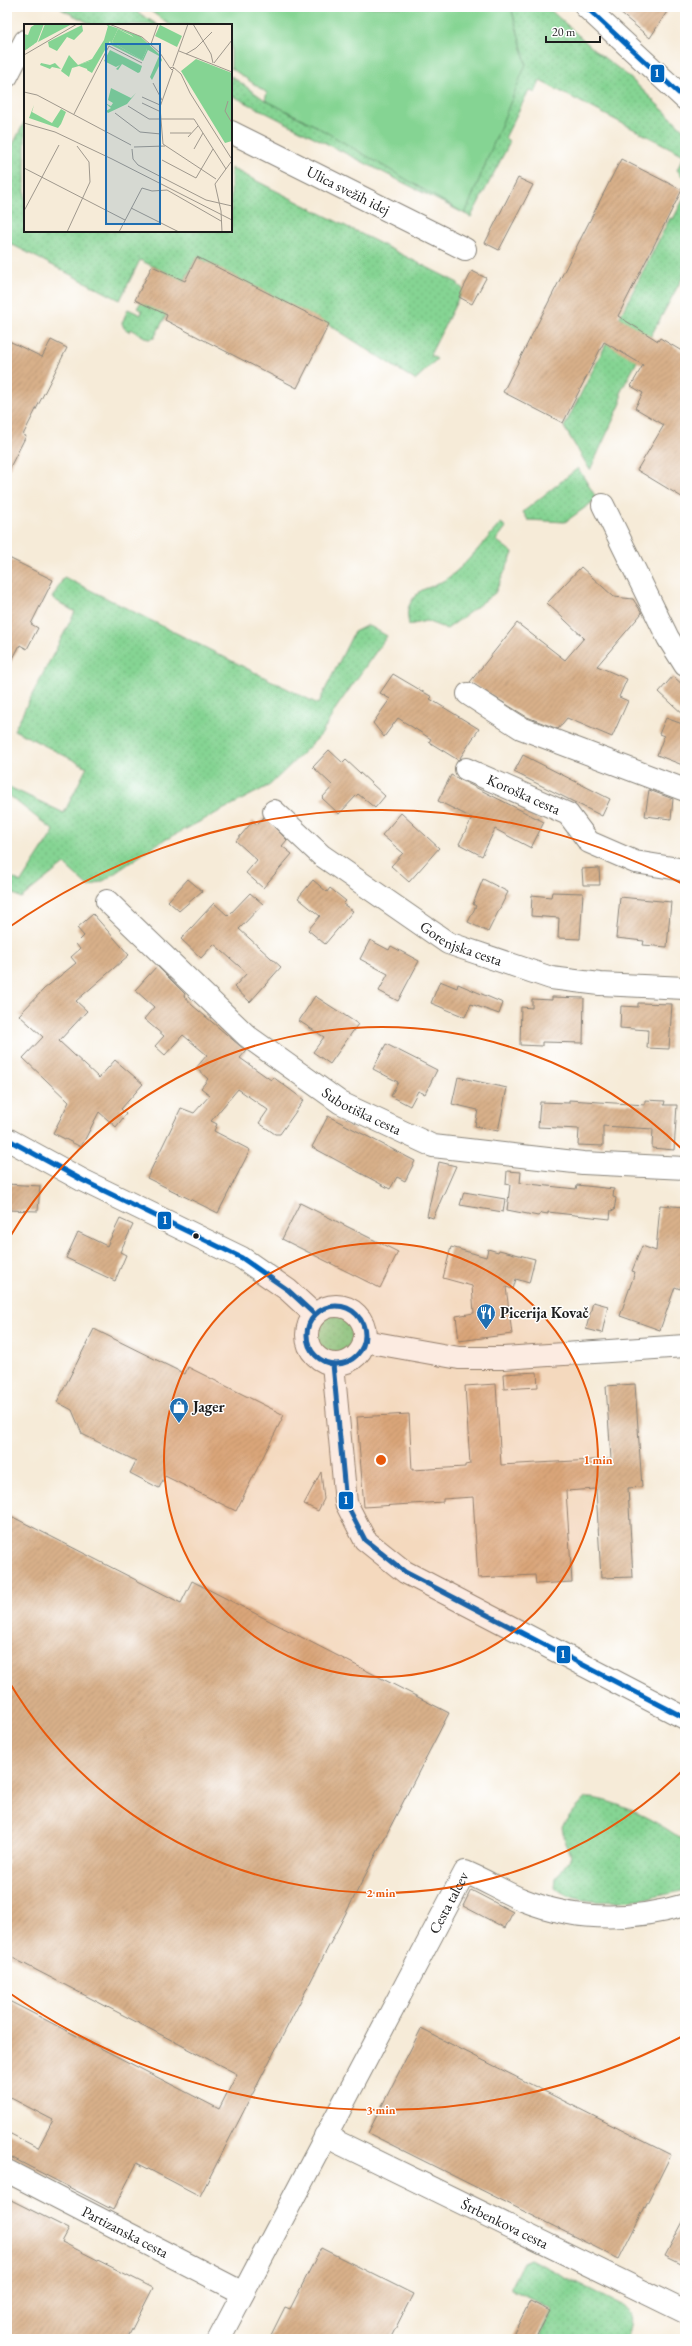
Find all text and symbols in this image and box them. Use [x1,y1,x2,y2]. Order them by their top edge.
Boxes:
scale bar [546,18,600,44]
inset map [24,24,232,232]
text: 20 m [552,24,576,40]
line badge: 1 [650,64,665,83]
text: 1 [654,66,660,80]
street label: Ulica svežih idej [304,161,393,219]
street label: Koroška cesta [484,769,563,818]
street label: Gorenjska cesta [416,916,505,970]
street label: Subotiška cesta [318,1083,404,1139]
line badge: 1 [157,1211,172,1230]
text: 1 [162,1213,168,1227]
unlabelled marker [191,1231,201,1241]
restaurant icon: Picerija Kovač [475,1302,497,1330]
place label: Picerija Kovač [500,1303,589,1322]
shop icon: Jager [168,1396,190,1424]
place label: Jager [191,1397,226,1416]
text: 1 min [583,1452,613,1468]
centre of rings [374,1453,388,1467]
line badge: 1 [338,1491,354,1510]
text: 1 [343,1493,349,1507]
line badge: 1 [556,1645,571,1664]
text: 1 [560,1647,566,1661]
street label: Cesta talcev [424,1868,473,1937]
text: 2 min [366,1885,396,1901]
text: 3 min [366,2102,396,2118]
street label: Štrbenkova cesta [458,2194,552,2253]
street label: Partizanska cesta [79,2201,172,2262]

